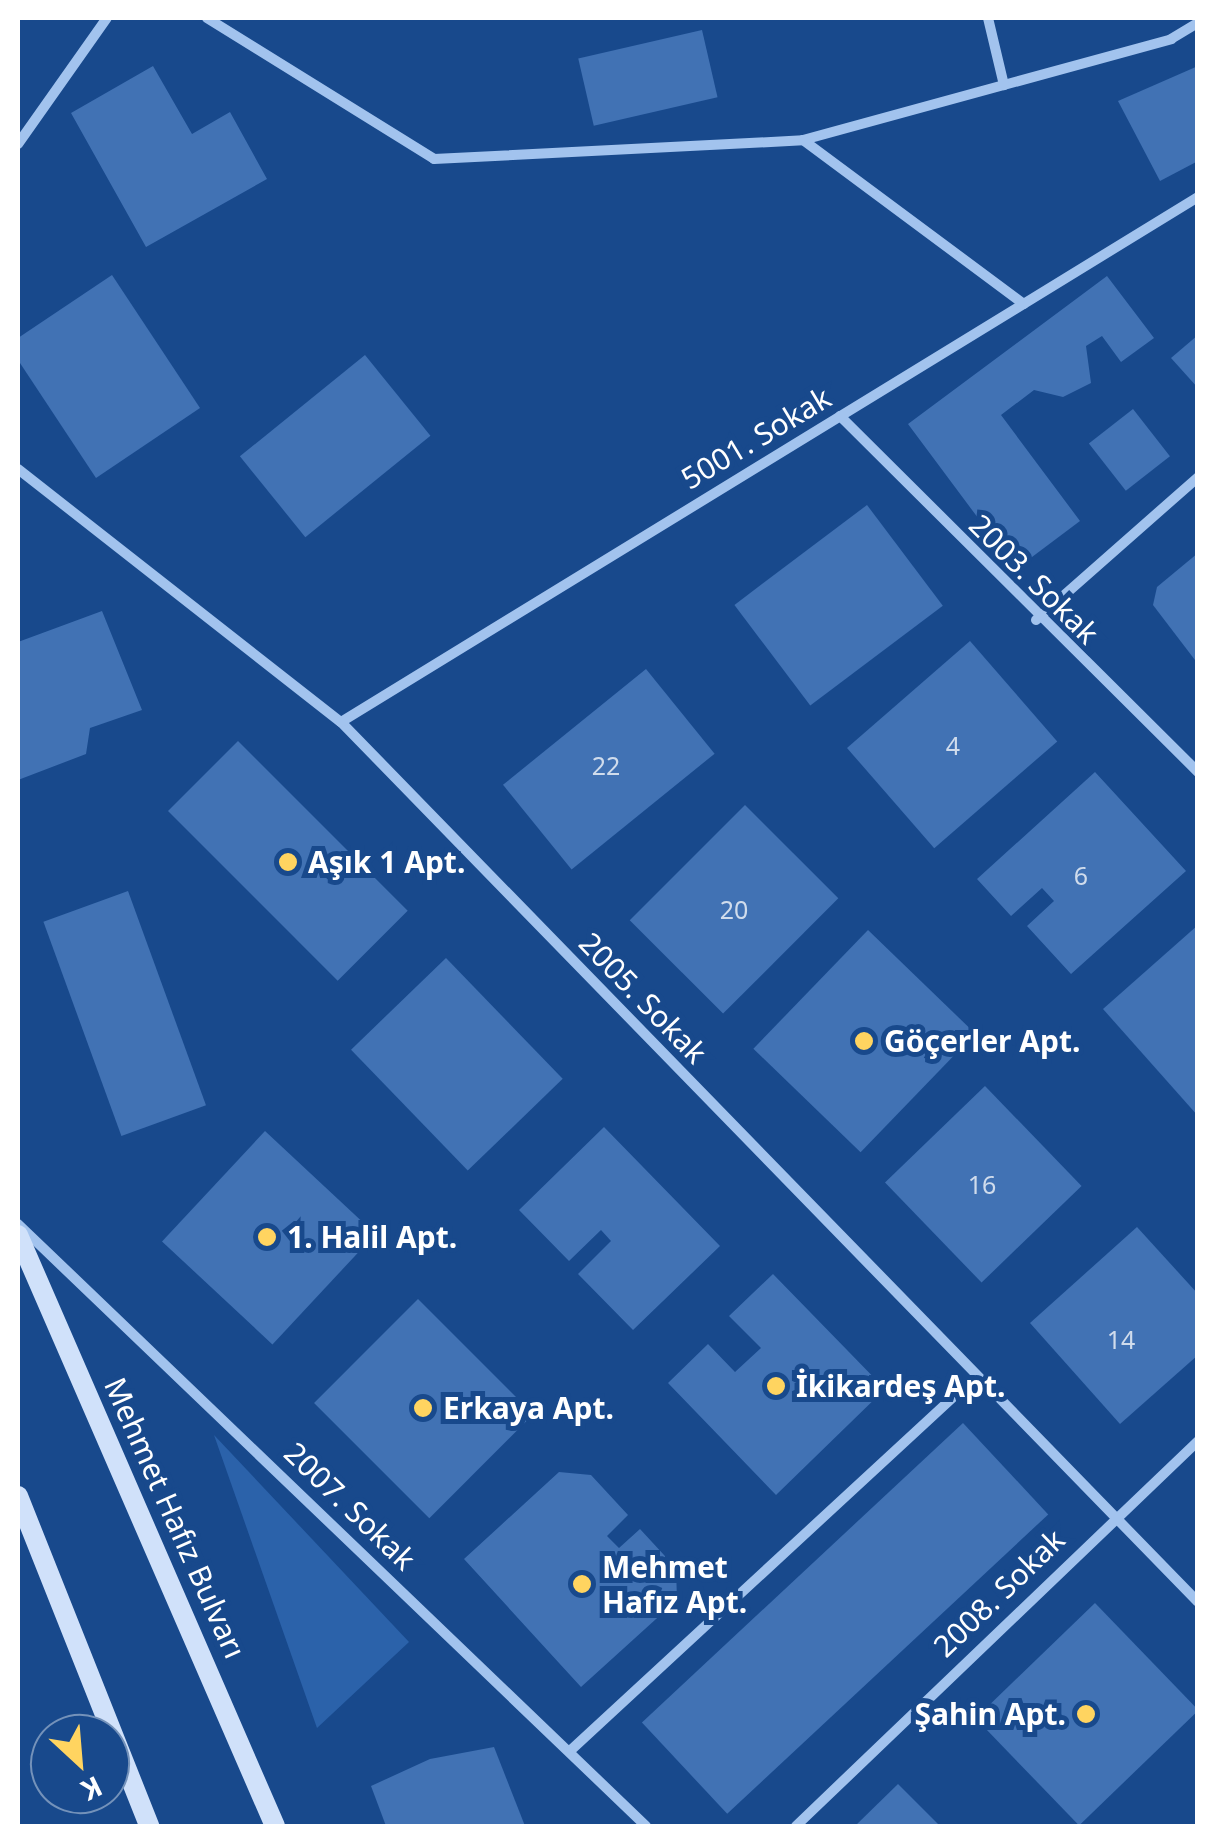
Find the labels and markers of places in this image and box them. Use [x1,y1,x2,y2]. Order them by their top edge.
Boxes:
place label: Aşık 1 Apt. [308,844,465,880]
marker: Aşık 1 Apt. [277,851,299,873]
place label: Göçerler Apt. [884,1023,1080,1059]
marker: Göçerler Apt. [853,1030,875,1052]
place label: 1. Halil Apt. [287,1219,457,1255]
marker: 1. Halil Apt. [256,1226,278,1248]
place label: İkikardeş Apt. [796,1368,1006,1404]
marker: İkikardeş Apt. [765,1375,787,1397]
place label: Erkaya Apt. [443,1390,614,1426]
marker: Erkaya Apt. [412,1397,434,1419]
place label: Mehmet Hafız Apt. [602,1549,747,1620]
marker: Mehmet Hafız Apt. [571,1573,593,1595]
place label: Şahin Apt. [915,1696,1066,1732]
marker: Şahin Apt. [1075,1703,1097,1725]

